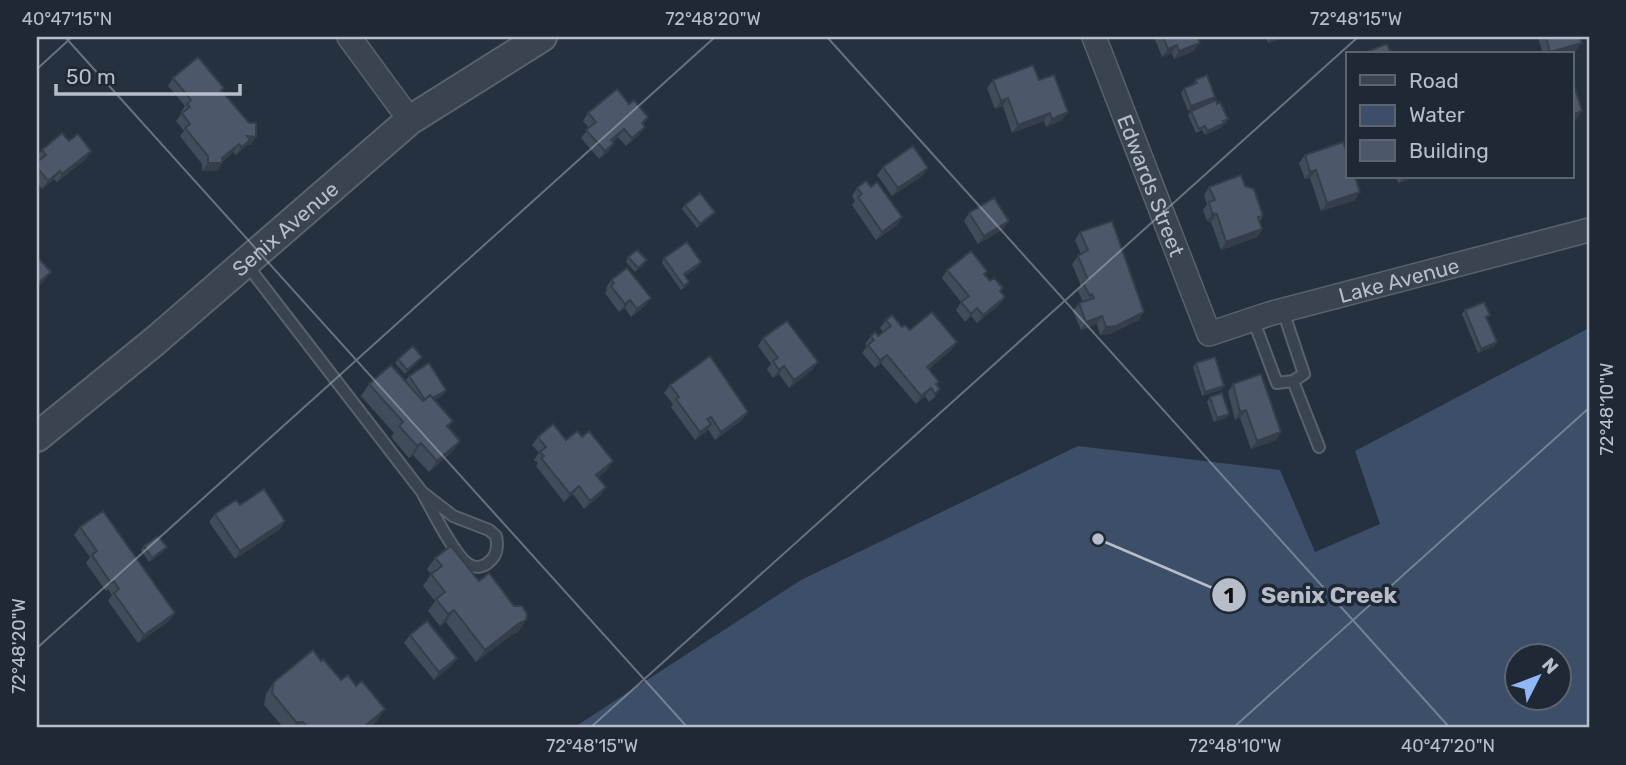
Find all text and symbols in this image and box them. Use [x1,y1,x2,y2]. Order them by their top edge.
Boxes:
text: 40°47'15"N [22,8,112,30]
text: 72°48'20"W [665,8,761,30]
text: 72°48'15"W [1310,8,1402,30]
scale bar [56,52,240,96]
legend [1346,52,1574,178]
text: 50 m [66,64,116,89]
text: Road [1409,68,1459,93]
text: Water [1409,102,1465,127]
street label: Edwards Street [1113,111,1190,260]
text: Building [1409,138,1489,163]
street label: Senix Avenue [227,176,343,281]
street label: Lake Avenue [1336,252,1462,308]
text: 72°48'10"W [1596,363,1618,455]
callout: Senix Creek [1212,573,1411,617]
text: Senix Creek [1261,581,1398,609]
text: 1 [1224,583,1234,608]
text: 72°48'20"W [8,598,30,694]
north arrow [1504,642,1574,712]
text: N [1537,653,1563,679]
text: 72°48'15"W [546,735,638,757]
text: 72°48'10"W [1189,735,1281,757]
text: 40°47'20"N [1401,735,1495,757]

